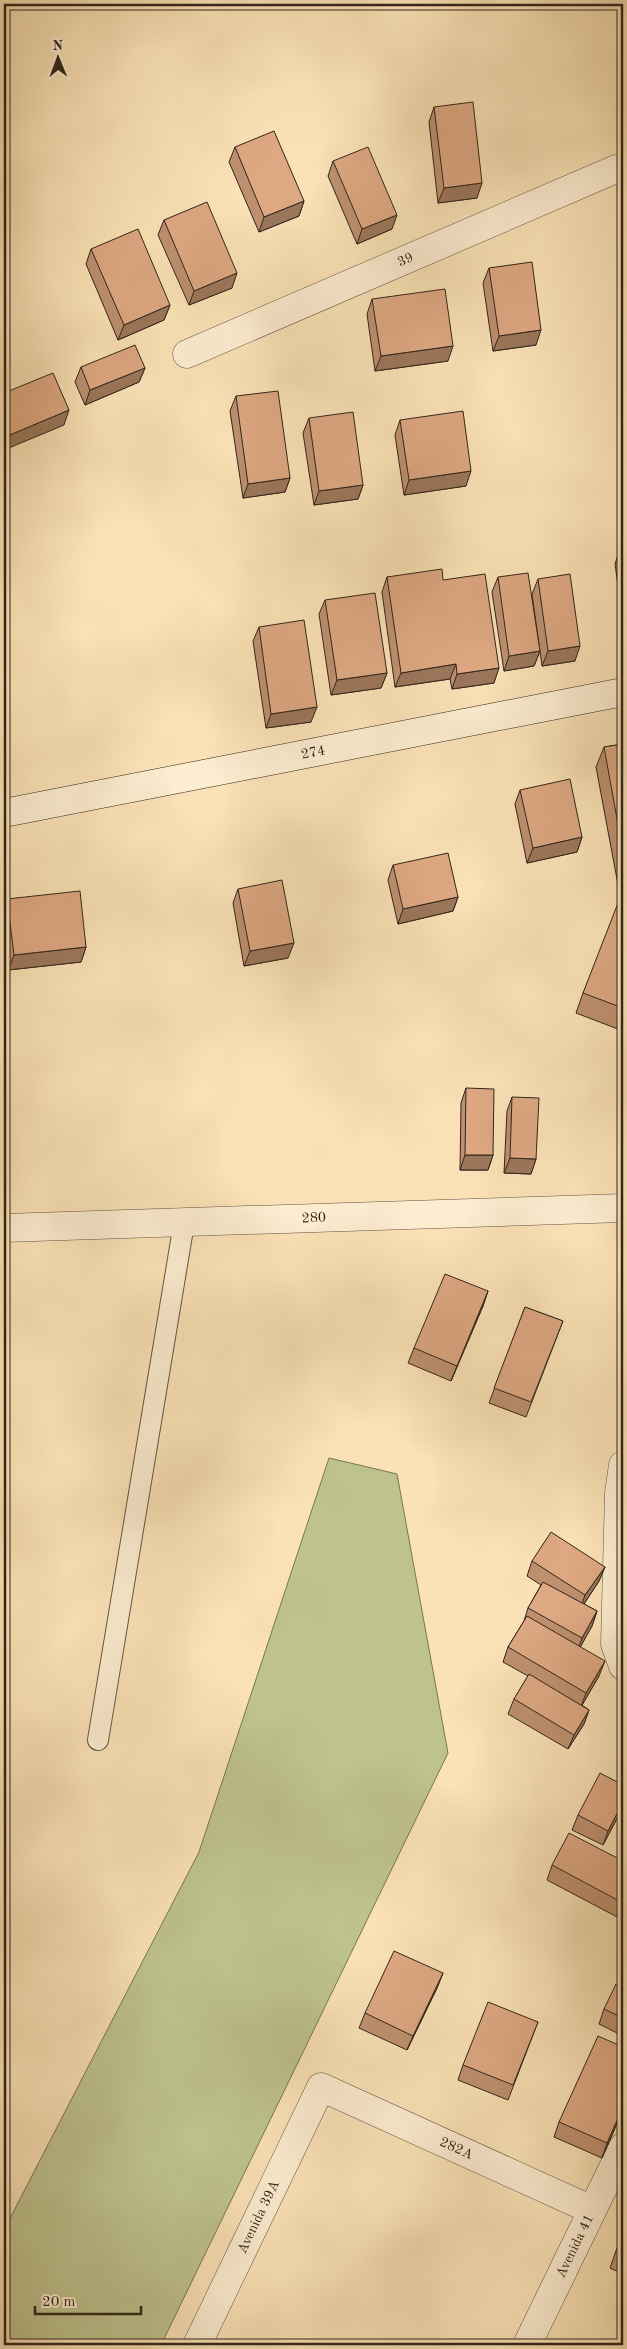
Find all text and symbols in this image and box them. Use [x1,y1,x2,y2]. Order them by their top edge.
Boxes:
north arrow [32,32,82,82]
text: N [52,39,64,53]
street label: 39 [395,250,416,269]
street label: 274 [300,743,326,762]
street label: 280 [301,1211,326,1225]
street label: 282A [438,2135,476,2162]
street label: Avenida 39A [235,2178,282,2256]
street label: Avenida 41 [554,2212,596,2280]
scale bar [35,2284,141,2316]
text: 20 m [42,2295,76,2310]

